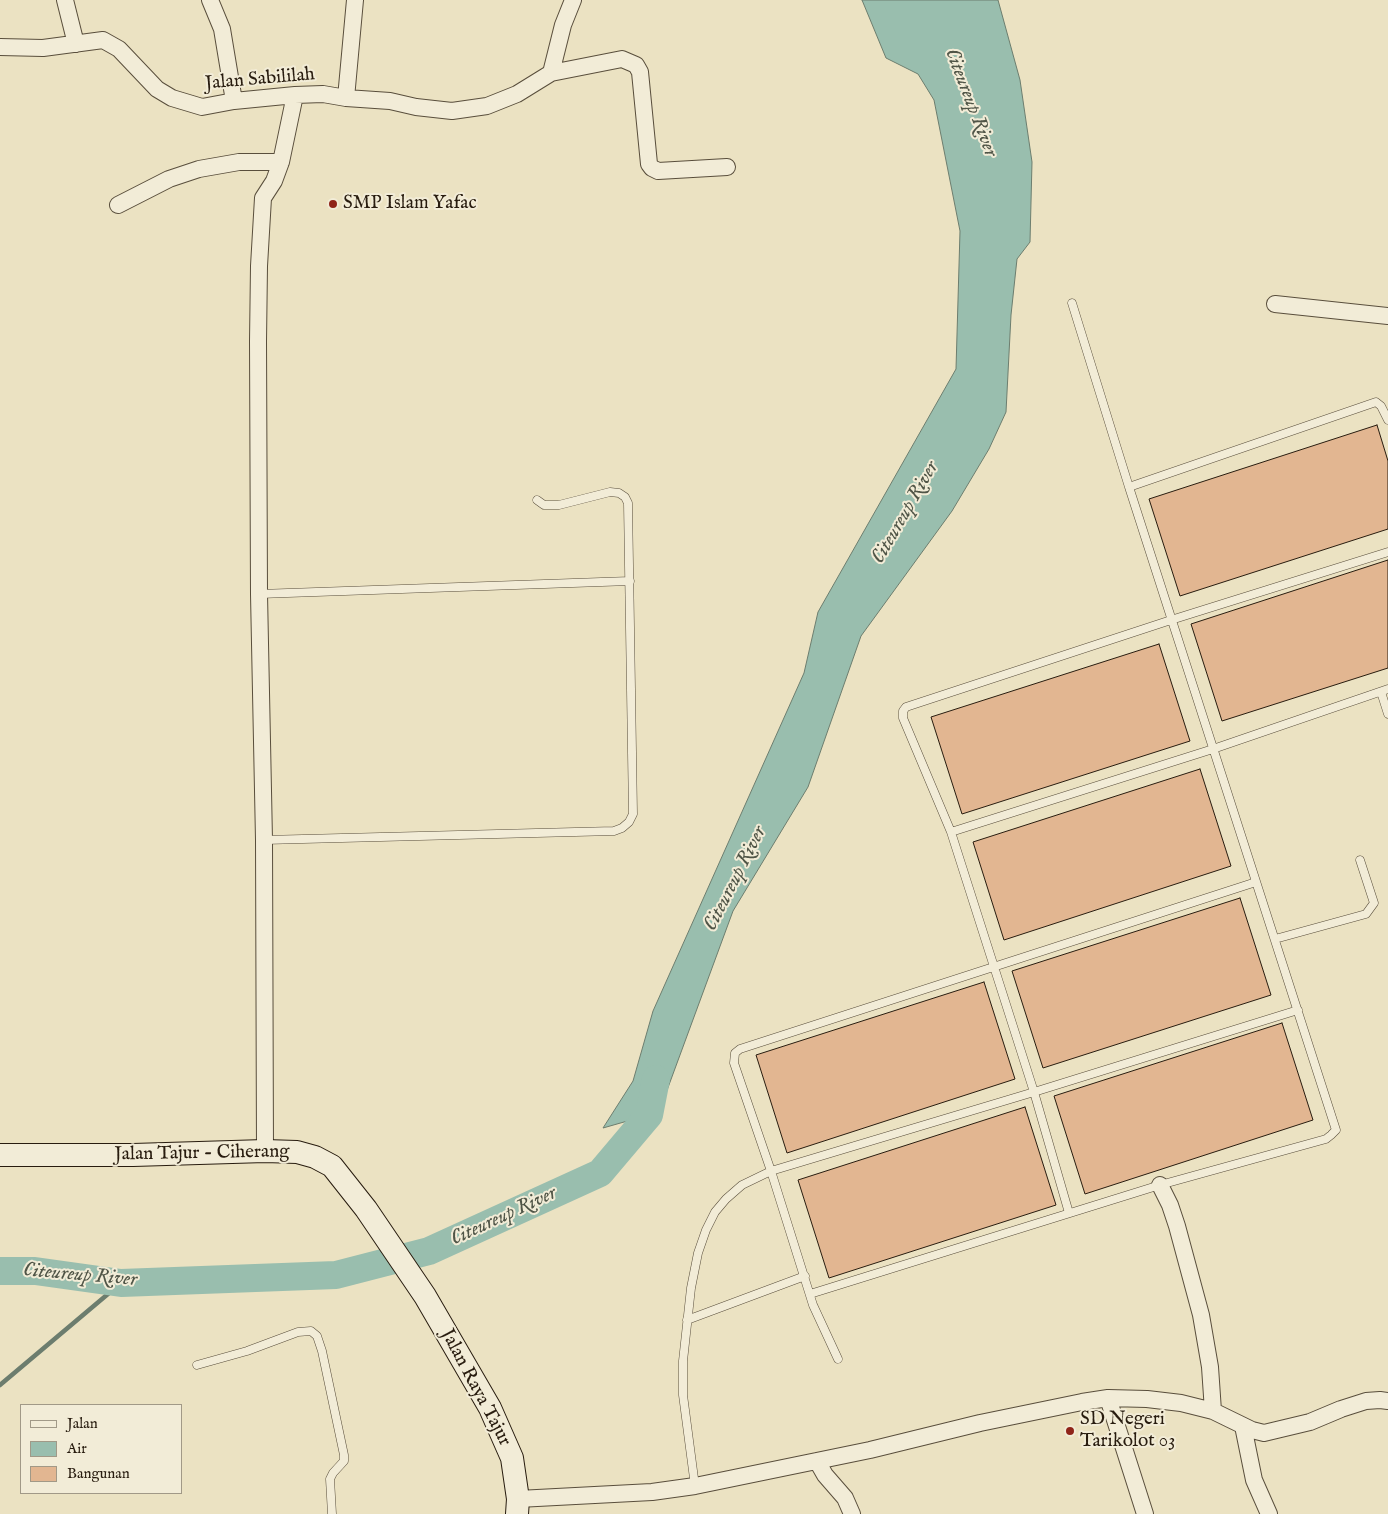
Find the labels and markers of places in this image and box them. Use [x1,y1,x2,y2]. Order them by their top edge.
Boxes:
place label: SMP Islam Yafac [343,193,477,215]
marker: SMP Islam Yafac [327,198,339,210]
place label: SD Negeri Tarikolot 03 [1080,1409,1175,1453]
marker: SD Negeri Tarikolot 03 [1064,1425,1076,1437]

